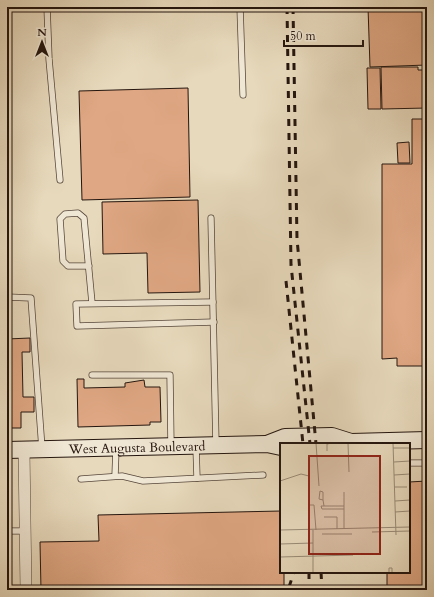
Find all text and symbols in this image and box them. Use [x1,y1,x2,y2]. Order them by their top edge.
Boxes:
north arrow [22,22,62,62]
scale bar [284,22,363,48]
text: N [37,25,47,40]
text: 50 m [290,28,317,44]
street label: West Augusta Boulevard [67,437,206,459]
inset map [280,443,410,573]

